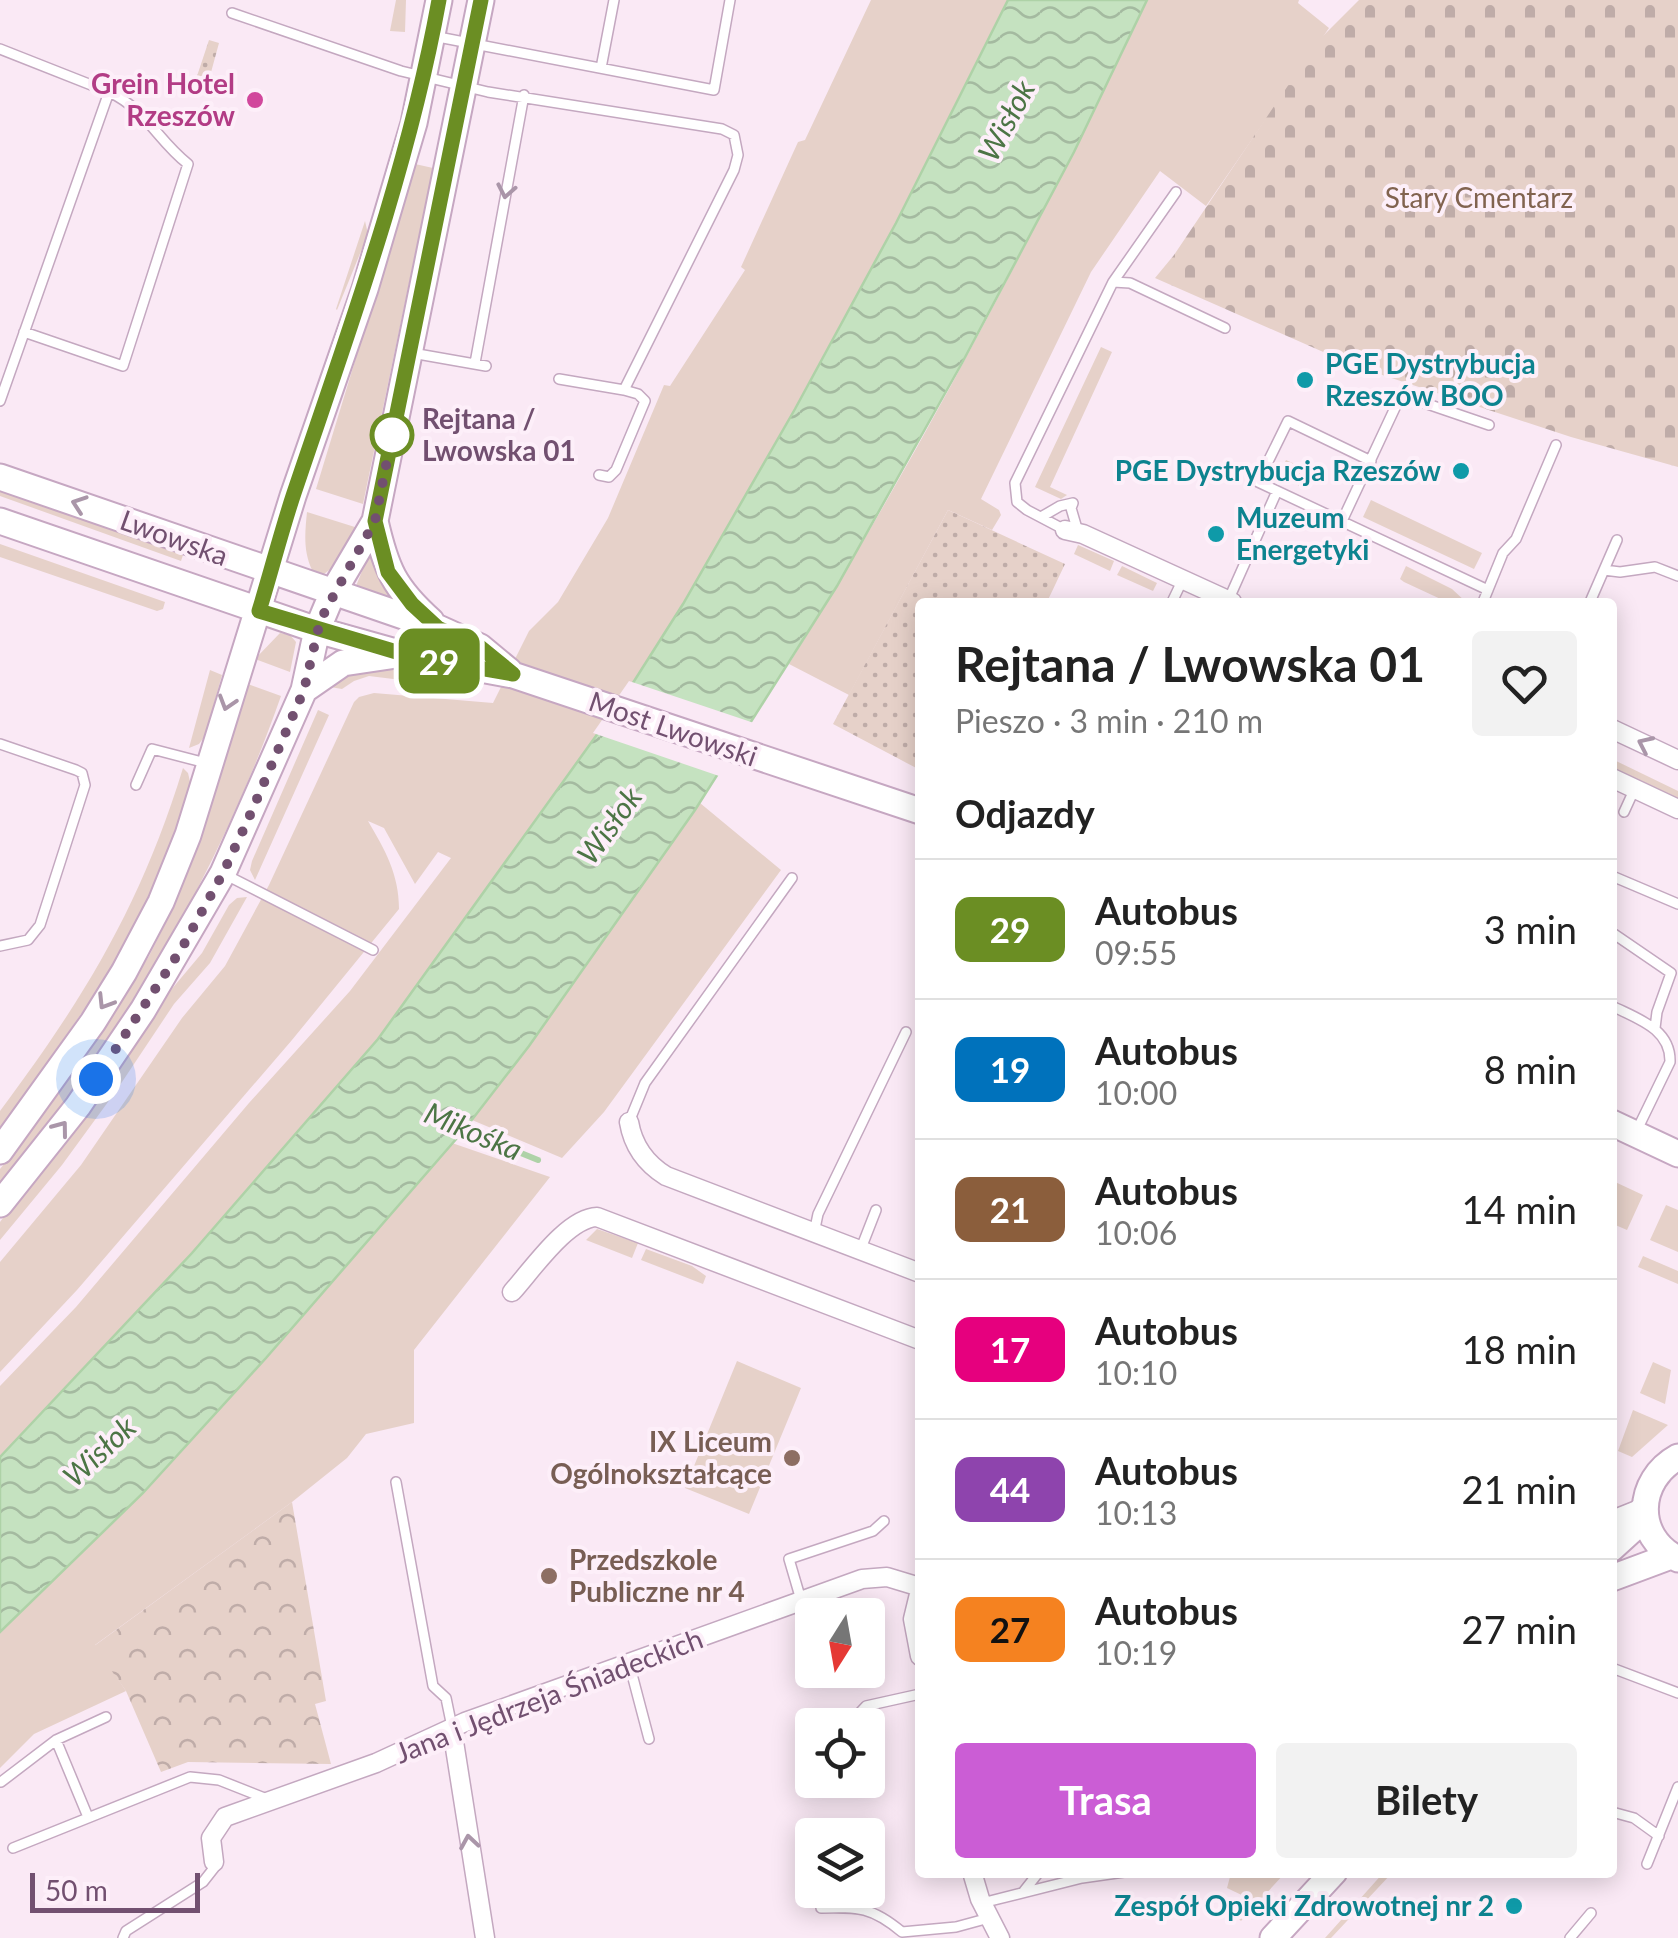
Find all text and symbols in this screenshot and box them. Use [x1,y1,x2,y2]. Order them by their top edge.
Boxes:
place label: Grein Hotel Rzeszów [91,66,236,132]
water label: Wisłok [969,73,1042,166]
marker: Grein Hotel Rzeszów [244,89,266,111]
park label: Stary Cmentarz [1385,180,1573,214]
one-way arrow [497,182,518,199]
place label: PGE Dystrybucja Rzeszów BOO [1325,346,1536,412]
marker: PGE Dystrybucja Rzeszów BOO [1294,369,1316,391]
place label: Rejtana / Lwowska 01 [422,401,576,467]
marker: Rejtana / Lwowska 01 [371,414,413,456]
place label: PGE Dystrybucja Rzeszów [1115,453,1442,487]
marker: PGE Dystrybucja Rzeszów [1450,460,1472,482]
one-way arrow [71,496,88,516]
place label: Muzeum Energetyki [1236,500,1369,566]
street label: Lwowska [116,502,233,572]
marker: Muzeum Energetyki [1205,523,1227,545]
line badge: 29 [394,628,484,694]
button: heart [1472,631,1577,736]
text: Rejtana / Lwowska 01 [955,635,1425,692]
text: 29 [419,640,459,682]
street label: Most Lwowski [585,683,762,773]
one-way arrow [218,694,239,711]
text: Pieszo · 3 min · 210 m [955,701,1263,740]
one-way arrow [1637,737,1655,757]
water label: Wisłok [569,779,649,870]
text: Odjazdy [955,790,1095,836]
text: Autobus [1095,887,1238,933]
text: 3 min [1484,906,1577,952]
text: 29 [990,908,1030,950]
text: 09:55 [1095,933,1177,972]
one-way arrow [98,992,117,1010]
text: Autobus [1095,1027,1238,1073]
text: 8 min [1484,1046,1577,1092]
text: 19 [990,1048,1030,1090]
your location [71,1054,121,1104]
text: 10:00 [1095,1073,1177,1112]
water label: Mikośka [420,1094,528,1167]
one-way arrow [49,1121,67,1139]
text: Autobus [1095,1167,1238,1213]
text: 14 min [1462,1186,1577,1232]
text: 21 [990,1188,1030,1230]
text: 10:06 [1095,1213,1177,1252]
text: Autobus [1095,1307,1238,1353]
text: 18 min [1462,1326,1577,1372]
text: 17 [990,1328,1030,1370]
text: 10:10 [1095,1353,1177,1392]
water label: Wisłok [55,1408,143,1493]
place label: IX Liceum Ogólnokształcące [550,1424,772,1490]
marker: IX Liceum Ogólnokształcące [781,1447,803,1469]
text: Autobus [1095,1447,1238,1493]
text: 21 min [1462,1466,1577,1512]
text: 44 [990,1468,1030,1510]
text: 10:13 [1095,1493,1177,1532]
place label: Przedszkole Publiczne nr 4 [569,1542,745,1608]
marker: Przedszkole Publiczne nr 4 [538,1565,560,1587]
text: Autobus [1095,1587,1238,1633]
north arrow [795,1598,885,1688]
map controls [795,1598,885,1908]
text: 27 min [1462,1606,1577,1652]
text: 27 [990,1608,1030,1650]
street label: Jana i Jędrzeja Śniadeckich [390,1621,707,1770]
text: 10:19 [1095,1633,1177,1672]
button: locate [795,1708,885,1798]
button: Trasa [955,1743,1256,1858]
button: Bilety [1276,1743,1577,1858]
button: layers [795,1818,885,1908]
one-way arrow [460,1833,481,1850]
scale bar [30,1868,200,1912]
text: 50 m [45,1873,108,1907]
place label: Zespół Opieki Zdrowotnej nr 2 [1114,1888,1494,1922]
marker: Zespół Opieki Zdrowotnej nr 2 [1503,1895,1525,1917]

